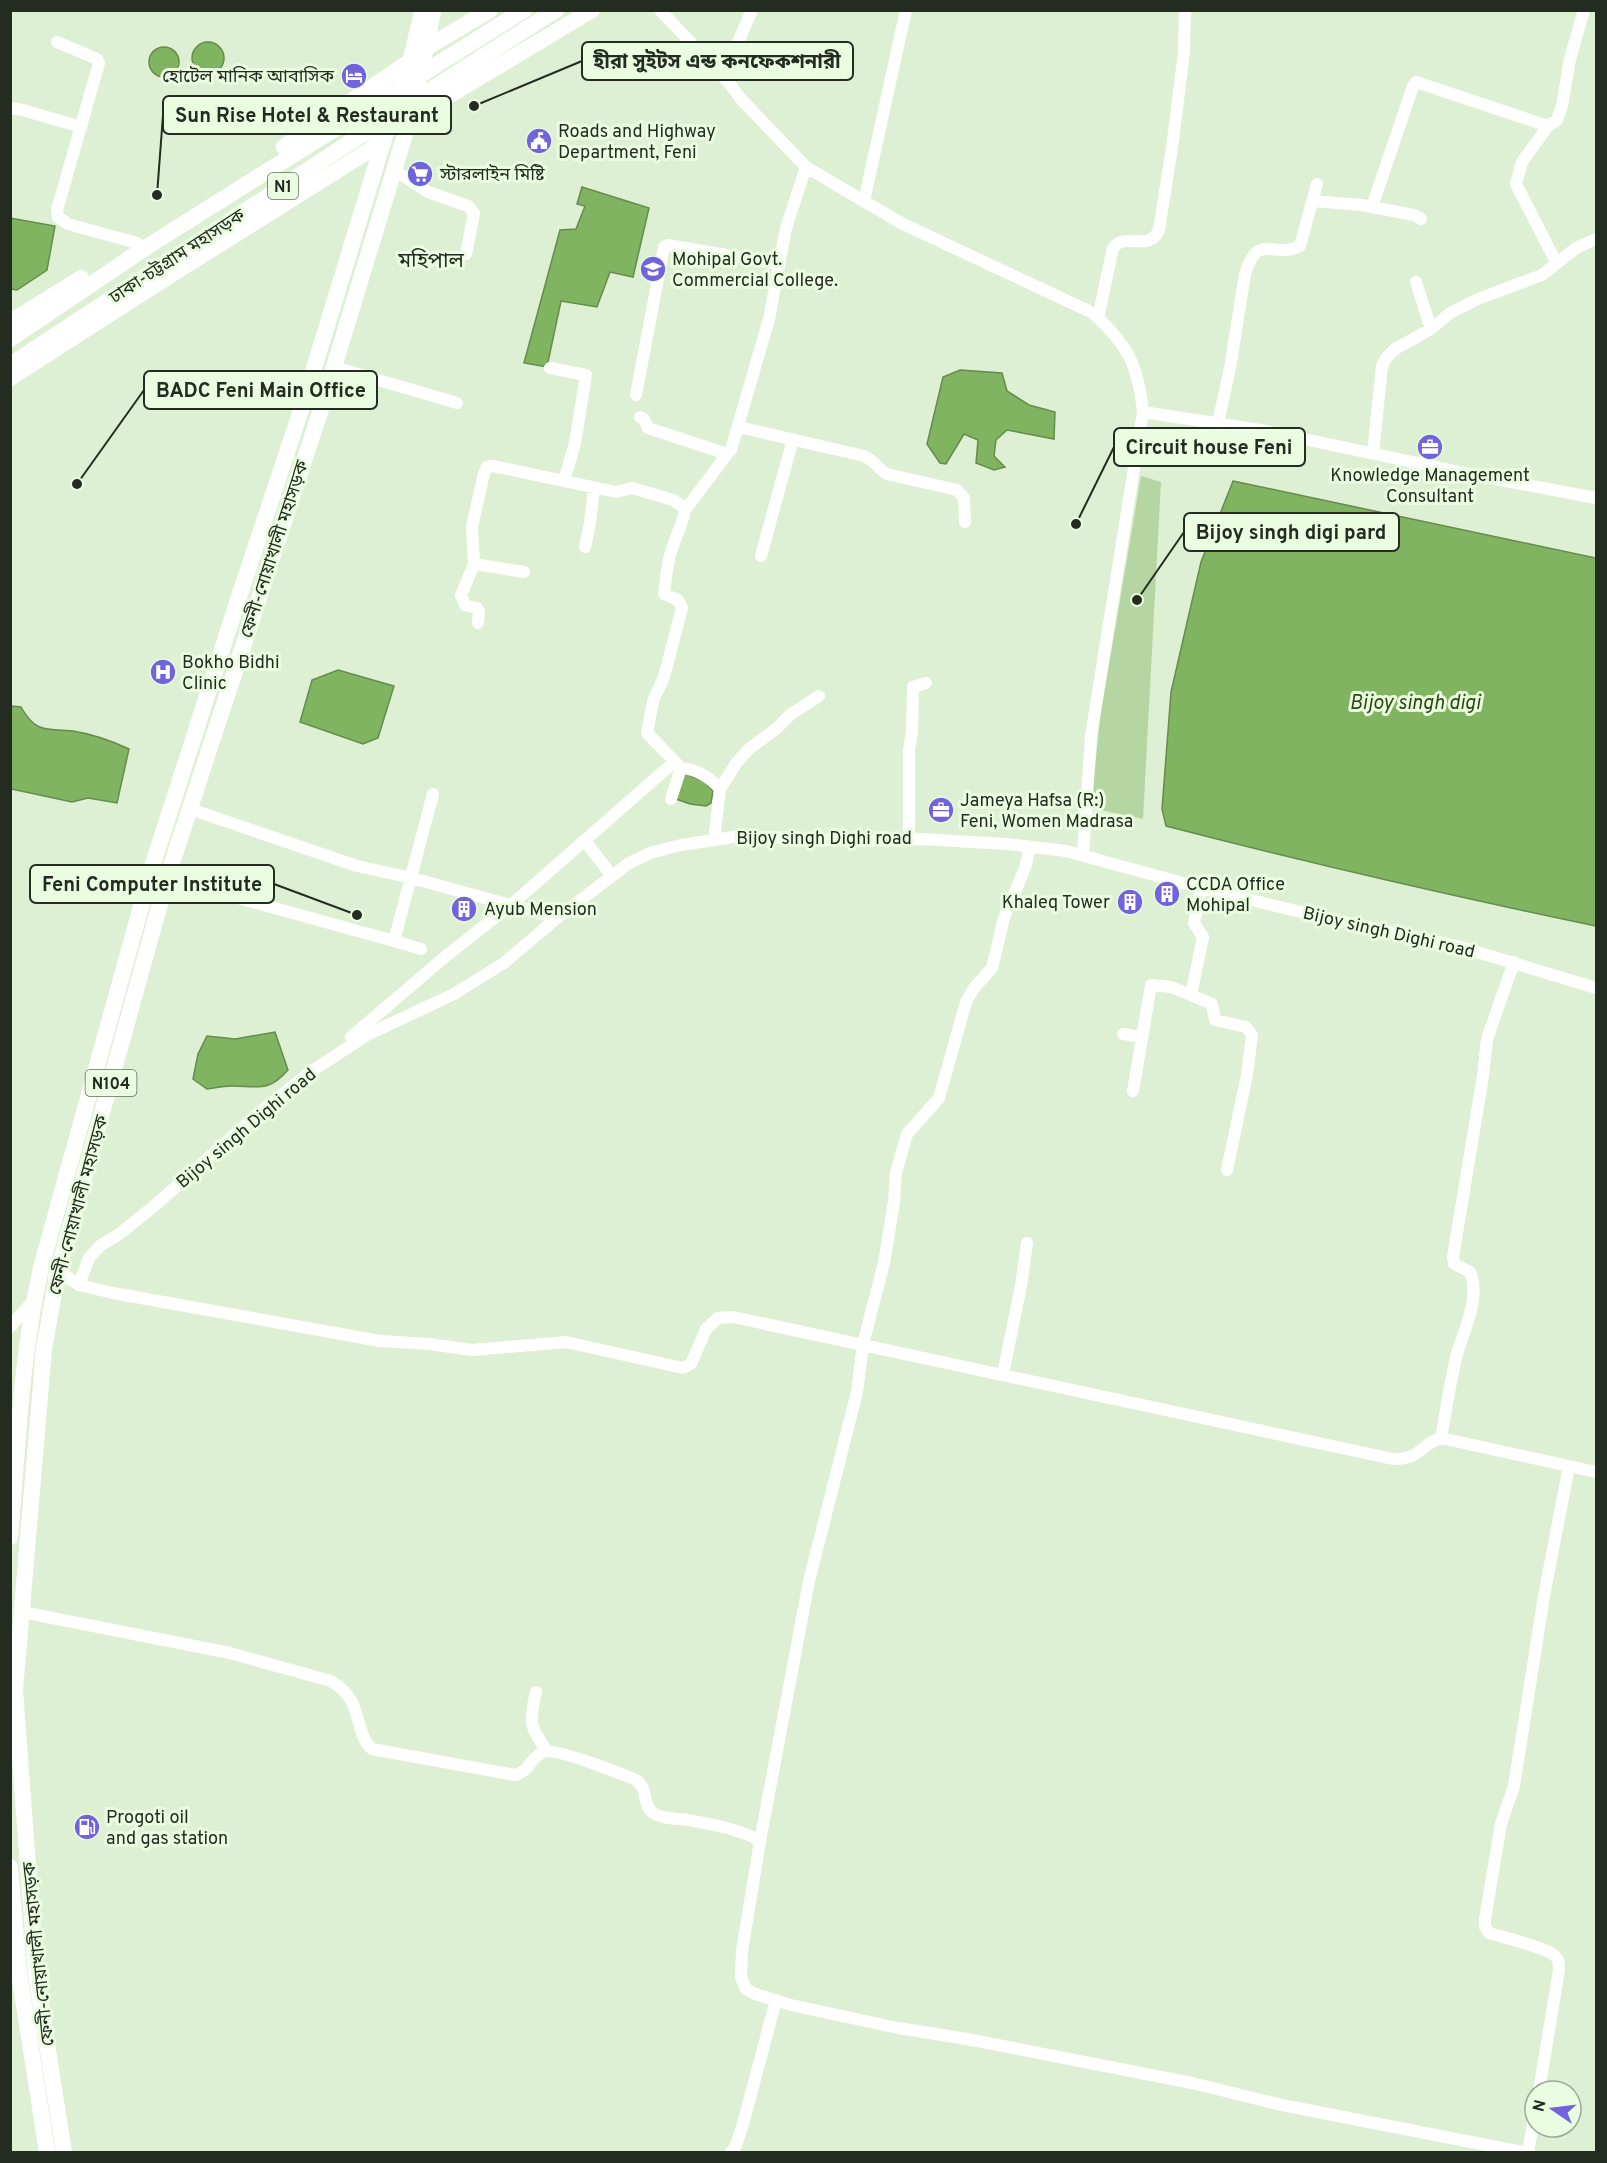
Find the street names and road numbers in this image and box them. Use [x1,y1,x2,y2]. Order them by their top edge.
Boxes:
road number: N1 [268,173,298,199]
street label: ঢাকা-চট্টগ্রাম মহাসড়ক [105,204,250,310]
street label: ফেনী-নোয়াখালী মহাসড়ক [236,457,315,641]
street label: Bijoy singh Dighi road [736,828,912,851]
street label: Bijoy singh Dighi road [1300,902,1477,964]
street label: Bijoy singh Dighi road [172,1064,322,1194]
road number: N104 [86,1070,136,1096]
street label: ফেনী-নোয়াখালী মহাসড়ক [44,1112,115,1298]
street label: ফেনী-নোয়াখালী মহাসড়ক [18,1860,61,2047]

